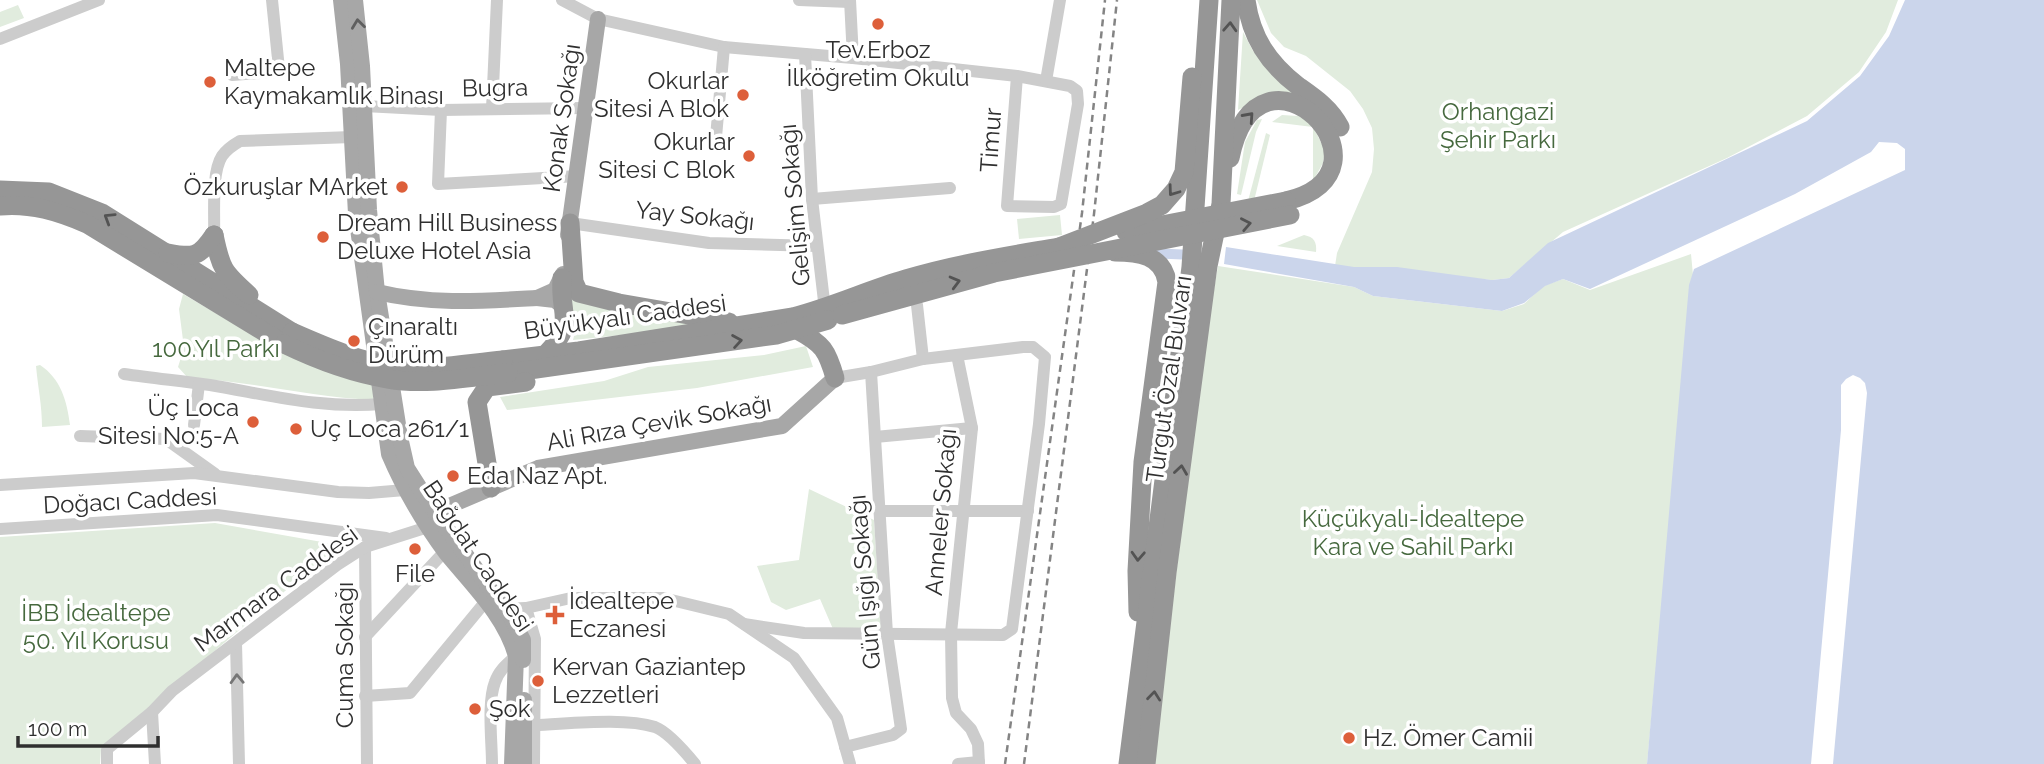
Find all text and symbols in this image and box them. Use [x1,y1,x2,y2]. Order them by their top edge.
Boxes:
marker: Tev.Erboz İlköğretim Okulu [870,16,886,32]
one-way arrow [351,18,366,30]
one-way arrow [1222,21,1237,32]
place label: Tev.Erboz İlköğretim Okulu [787,35,969,92]
street label: Konak Sokağı [537,42,586,194]
place label: Maltepe Kaymakamlık Binası [224,53,444,110]
place label: Okurlar Sitesi A Blok [594,66,730,123]
street label: Bugra [461,72,529,103]
marker: Maltepe Kaymakamlık Binası [202,74,218,90]
marker: Okurlar Sitesi A Blok [735,87,751,103]
park label: Orhangazi Şehir Parkı [1440,97,1556,154]
street label: Timur [974,106,1007,173]
one-way arrow [1241,112,1253,125]
street label: Gelişim Sokağı [773,123,816,287]
place label: Okurlar Sitesi C Blok [598,127,736,184]
marker: Okurlar Sitesi C Blok [741,148,757,164]
place label: Özkuruşlar MArket [184,172,388,201]
marker: Özkuruşlar MArket [394,179,410,195]
one-way arrow [1169,183,1181,196]
street label: Yay Sokağı [634,195,756,236]
place label: Dream Hill Business Deluxe Hotel Asia [337,208,557,265]
one-way arrow [104,214,117,227]
one-way arrow [1240,218,1252,233]
marker: Dream Hill Business Deluxe Hotel Asia [315,229,331,245]
street label: Turgut Özal Bulvarı [1140,274,1197,484]
one-way arrow [948,276,960,290]
street label: Büyükyalı Caddesi [522,288,728,345]
place label: Çınaraltı Dürüm [368,312,458,369]
marker: Çınaraltı Dürüm [346,333,362,349]
park label: 100.Yıl Parkı [152,334,280,363]
one-way arrow [731,334,743,349]
street label: Ali Rıza Çevik Sokağı [544,388,774,457]
place label: Üç Loca Sitesi No:5-A [98,393,239,450]
marker: Üç Loca Sitesi No:5-A [245,414,261,430]
place label: Uç Loca 261/1 [310,414,469,443]
marker: Uç Loca 261/1 [288,421,304,437]
street label: Anneler Sokağı [919,427,962,597]
place label: Eda Naz Apt. [467,461,607,490]
one-way arrow [1173,464,1188,476]
marker: Eda Naz Apt. [445,468,461,484]
street label: Bağdat Caddesi [417,475,540,637]
street label: Doğacı Caddesi [42,481,218,520]
street label: Gün Işığı Sokağı [842,494,887,671]
park label: Küçükyalı-İdealtepe Kara ve Sahil Parkı [1302,504,1524,561]
street label: Marmara Caddesi [188,519,363,658]
marker: File [407,541,423,557]
one-way arrow [1130,551,1145,562]
place label: File [395,559,435,588]
street label: Cuma Sokağı [330,582,359,728]
place label: İdealtepe Eczanesi [569,586,674,643]
park label: İBB İdealtepe 50. Yıl Korusu [21,598,171,655]
marker: İdealtepe Eczanesi [547,607,563,623]
place label: Kervan Gaziantep Lezzetleri [552,652,746,709]
one-way arrow [229,673,244,684]
marker: Kervan Gaziantep Lezzetleri [530,673,546,689]
one-way arrow [1147,690,1162,702]
place label: Şok [489,694,531,723]
marker: Şok [467,701,483,717]
scale bar [18,704,158,748]
text: 100 m [28,716,87,741]
place label: Hz. Ömer Camii [1363,723,1533,752]
marker: Hz. Ömer Camii [1341,730,1357,746]

